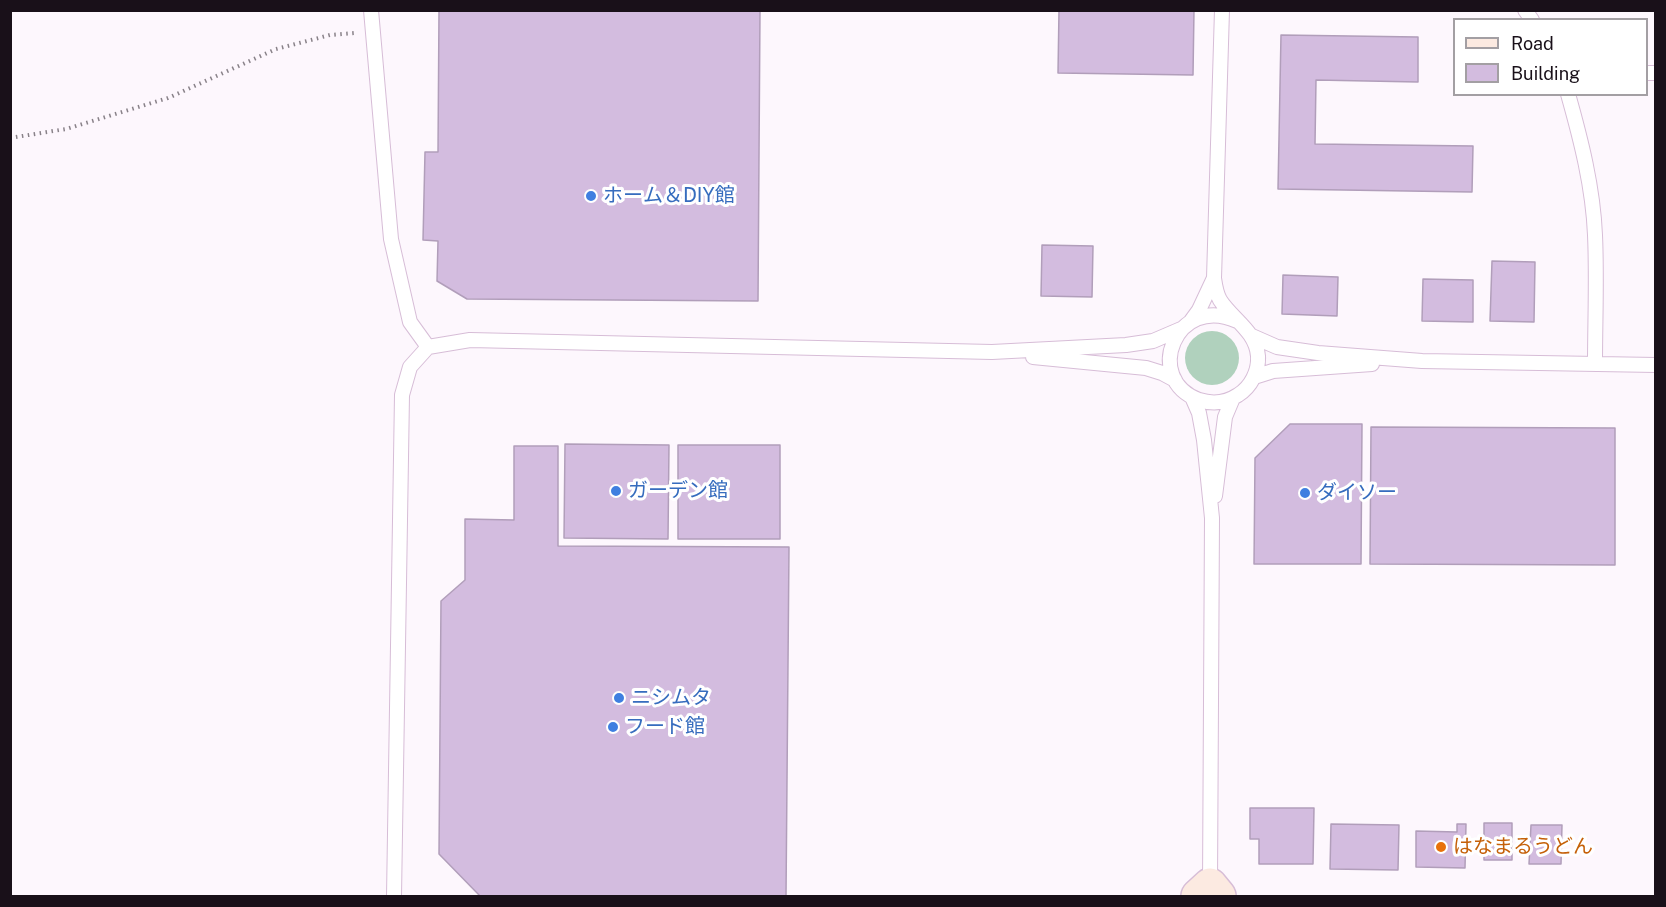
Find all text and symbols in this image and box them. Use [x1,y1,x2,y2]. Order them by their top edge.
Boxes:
legend [1453,18,1648,96]
text: Road [1511,33,1554,54]
text: Building [1511,63,1580,84]
place label: ホーム＆DIY館 [603,184,735,208]
marker: ホーム＆DIY館 [584,189,598,203]
place label: ガーデン館 [628,479,728,503]
place label: ダイソー [1317,481,1397,505]
marker: ガーデン館 [609,484,623,498]
marker: ダイソー [1298,486,1312,500]
place label: ニシムタ [631,686,711,710]
marker: ニシムタ [612,691,626,705]
place label: フード館 [625,715,705,739]
marker: フード館 [606,720,620,734]
place label: はなまるうどん [1453,835,1593,859]
marker: はなまるうどん [1434,840,1448,854]

